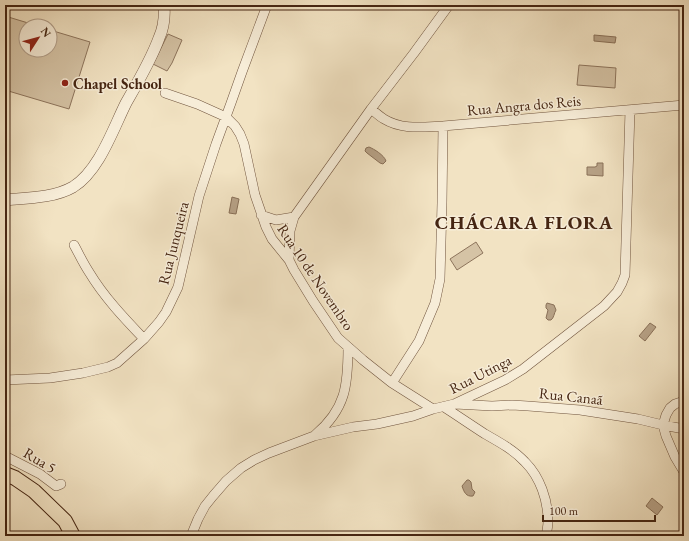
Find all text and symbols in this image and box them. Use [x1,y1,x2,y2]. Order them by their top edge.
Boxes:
north arrow [18,18,58,58]
text: N [38,24,54,40]
place label: Chapel School [73,74,163,93]
marker: Chapel School [60,78,70,88]
street label: Rua Angra dos Reis [466,91,582,119]
street label: Rua Junqueira [154,200,192,286]
district label: CHÁCARA FLORA [435,210,613,235]
street label: Rua 10 de Novembro [273,220,359,334]
street label: Rua Utinga [446,350,514,398]
street label: Rua Canaã [538,383,604,409]
street label: Rua 5 [20,443,60,477]
scale bar [543,497,655,523]
text: 100 m [549,503,579,519]

